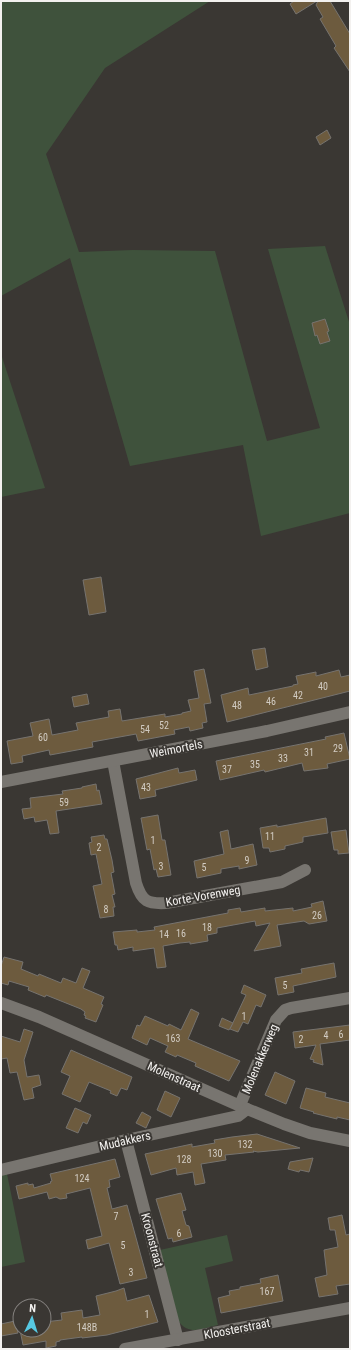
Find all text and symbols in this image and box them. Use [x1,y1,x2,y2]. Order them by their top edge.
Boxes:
house number: 40 [318,681,328,692]
house number: 42 [293,690,303,701]
house number: 46 [266,696,276,707]
house number: 48 [232,700,242,711]
house number: 52 [159,720,169,731]
house number: 54 [140,724,150,735]
house number: 60 [38,732,48,743]
street label: Weimortels [148,737,204,761]
house number: 29 [333,743,343,754]
house number: 31 [304,747,314,758]
house number: 33 [278,753,288,764]
house number: 35 [250,759,260,770]
house number: 37 [222,764,232,775]
house number: 43 [141,782,151,793]
house number: 59 [59,797,69,808]
house number: 11 [265,831,275,842]
house number: 1 [151,835,155,846]
house number: 2 [97,842,102,853]
house number: 9 [245,855,250,866]
house number: 3 [159,861,164,872]
house number: 5 [202,862,207,873]
street label: Korte-Vorenweg [165,883,241,909]
house number: 8 [104,904,109,915]
house number: 26 [312,910,322,921]
house number: 18 [202,922,212,933]
house number: 16 [176,928,186,939]
house number: 14 [159,929,169,940]
house number: 5 [283,980,288,991]
house number: 1 [242,1011,246,1022]
street label: Molenakkerweg [239,1022,281,1096]
house number: 6 [339,1029,344,1040]
house number: 4 [324,1030,329,1041]
house number: 163 [166,1033,180,1044]
house number: 2 [299,1034,304,1045]
street label: Molenstraat [145,1059,203,1095]
street label: Mudakkers [98,1128,152,1154]
house number: 132 [238,1139,252,1150]
house number: 130 [208,1148,222,1159]
house number: 128 [177,1154,191,1165]
house number: 124 [75,1173,89,1184]
house number: 7 [114,1211,119,1222]
street label: Kroonstraat [138,1211,166,1269]
house number: 6 [177,1228,182,1239]
house number: 5 [121,1240,126,1251]
house number: 3 [129,1267,134,1278]
house number: 167 [260,1286,274,1297]
north arrow [12,1298,52,1338]
text: N [29,1302,37,1315]
house number: 1 [145,1309,149,1320]
street label: Kloosterstraat [203,1316,272,1342]
house number: 148B [77,1322,97,1333]

